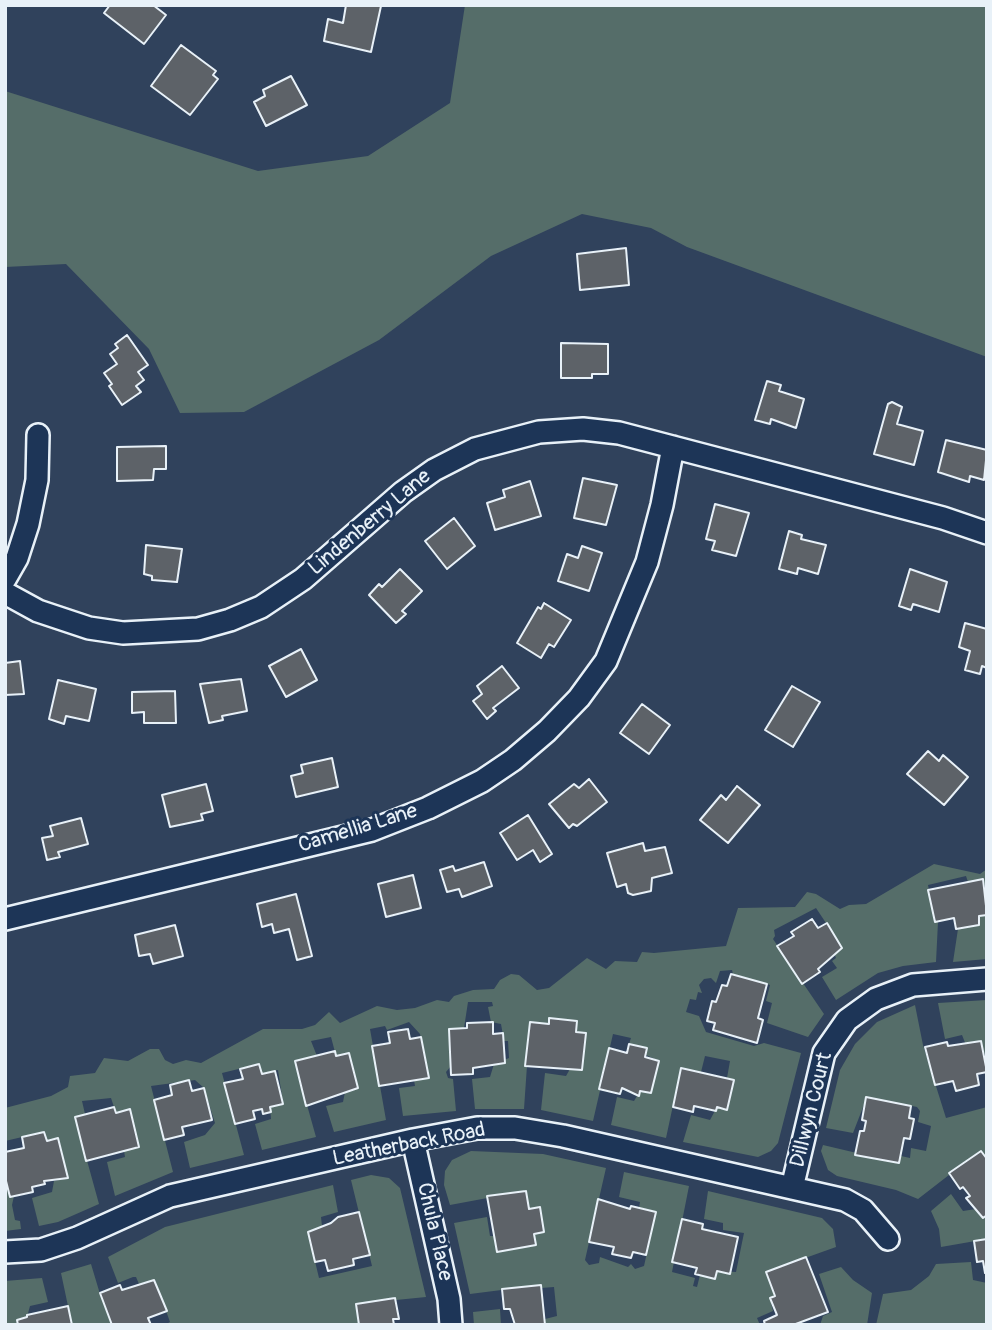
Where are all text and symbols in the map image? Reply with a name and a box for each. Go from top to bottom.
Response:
street label: Lindenberry Lane [304,465,436,581]
street label: Camellia Lane [296,799,420,859]
street label: Dillwyn Court [786,1050,838,1170]
street label: Leatherback Road [330,1118,488,1172]
street label: Chula Place [410,1180,458,1284]

